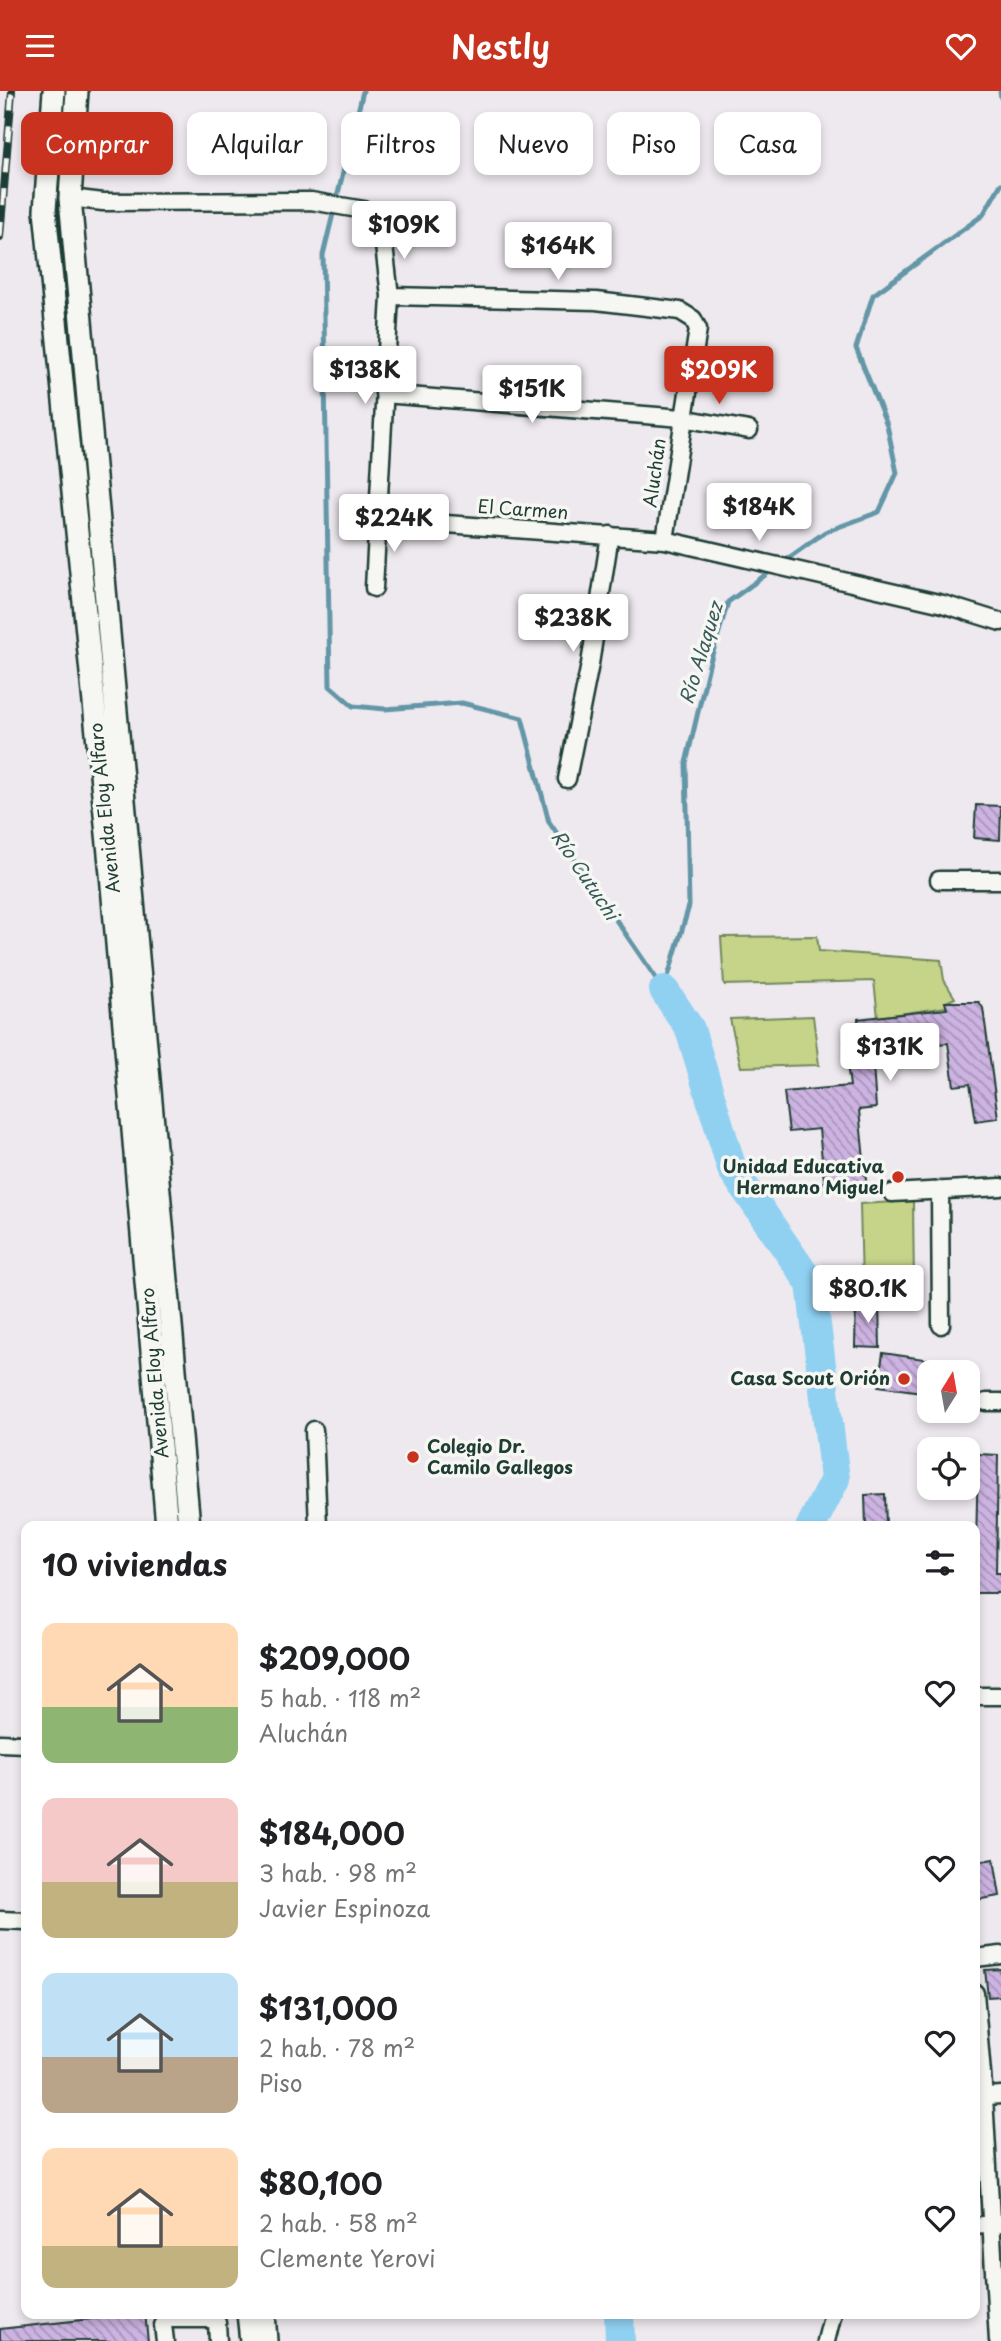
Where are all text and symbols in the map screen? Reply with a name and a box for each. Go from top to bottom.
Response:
text: Nestly [451,22,550,70]
icon: menu [21,27,59,65]
icon: heart [942,27,980,65]
chip: Comprar [21,112,173,175]
chip: Alquilar [187,112,327,175]
chip: Filtros [341,112,460,175]
chip: Nuevo [474,112,593,175]
chip: Piso [607,112,700,175]
chip: Casa [714,112,821,175]
pin: $109K [355,201,453,261]
text: $109K [368,206,440,241]
pin: $164K [509,223,607,282]
text: $164K [521,227,595,262]
pin: $138K [316,347,414,406]
pin: $209K [670,347,768,406]
text: $138K [329,351,401,386]
text: $209K [680,351,758,386]
pin: $151K [483,365,581,425]
text: $151K [498,370,566,405]
street label: Aluchán [635,436,672,509]
pin: $184K [710,483,808,543]
text: $184K [723,488,795,523]
street label: El Carmen [477,492,569,525]
pin: $224K [345,495,443,554]
text: $224K [355,499,433,534]
pin: $238K [524,595,622,654]
water label: Río Alaquez [671,596,729,707]
text: $238K [534,599,612,634]
street label: Avenida Eloy Alfaro [81,722,126,895]
water label: Río Cutuchi [545,824,628,927]
pin: $131K [841,1023,939,1083]
text: $131K [856,1028,924,1063]
place label: Unidad Educativa Hermano Miguel [722,1152,884,1200]
marker: Unidad Educativa Hermano Miguel [890,1169,906,1185]
pin: $80.1K [811,1265,925,1325]
text: $80.1K [829,1270,907,1305]
street label: Avenida Eloy Alfaro [133,1287,174,1460]
north arrow [917,1360,980,1423]
map controls [917,1360,980,1500]
place label: Casa Scout Orión [730,1364,890,1391]
marker: Casa Scout Orión [896,1371,912,1387]
place label: Colegio Dr. Camilo Gallegos [427,1432,573,1480]
button: locate [917,1437,980,1500]
marker: Colegio Dr. Camilo Gallegos [405,1449,421,1465]
text: 10 viviendas [42,1541,227,1586]
icon: filters [921,1544,959,1582]
text: $209,000 [259,1635,410,1680]
icon: home [98,1651,182,1735]
icon: heart [921,1674,959,1712]
text: 5 hab. · 118 m² [259,1680,421,1715]
text: Aluchán [259,1715,348,1750]
text: $184,000 [259,1810,405,1855]
icon: home [98,1826,182,1910]
icon: heart [921,1849,959,1887]
text: 3 hab. · 98 m² [259,1855,417,1890]
text: Javier Espinoza [259,1890,430,1925]
text: $131,000 [259,1985,398,2030]
icon: home [98,2001,182,2085]
icon: heart [921,2024,959,2062]
text: 2 hab. · 78 m² [259,2030,415,2065]
text: Piso [259,2065,303,2100]
text: $80,100 [259,2160,383,2205]
icon: home [98,2176,182,2260]
icon: heart [921,2199,959,2237]
text: 2 hab. · 58 m² [259,2205,418,2240]
text: Clemente Yerovi [259,2240,435,2275]

